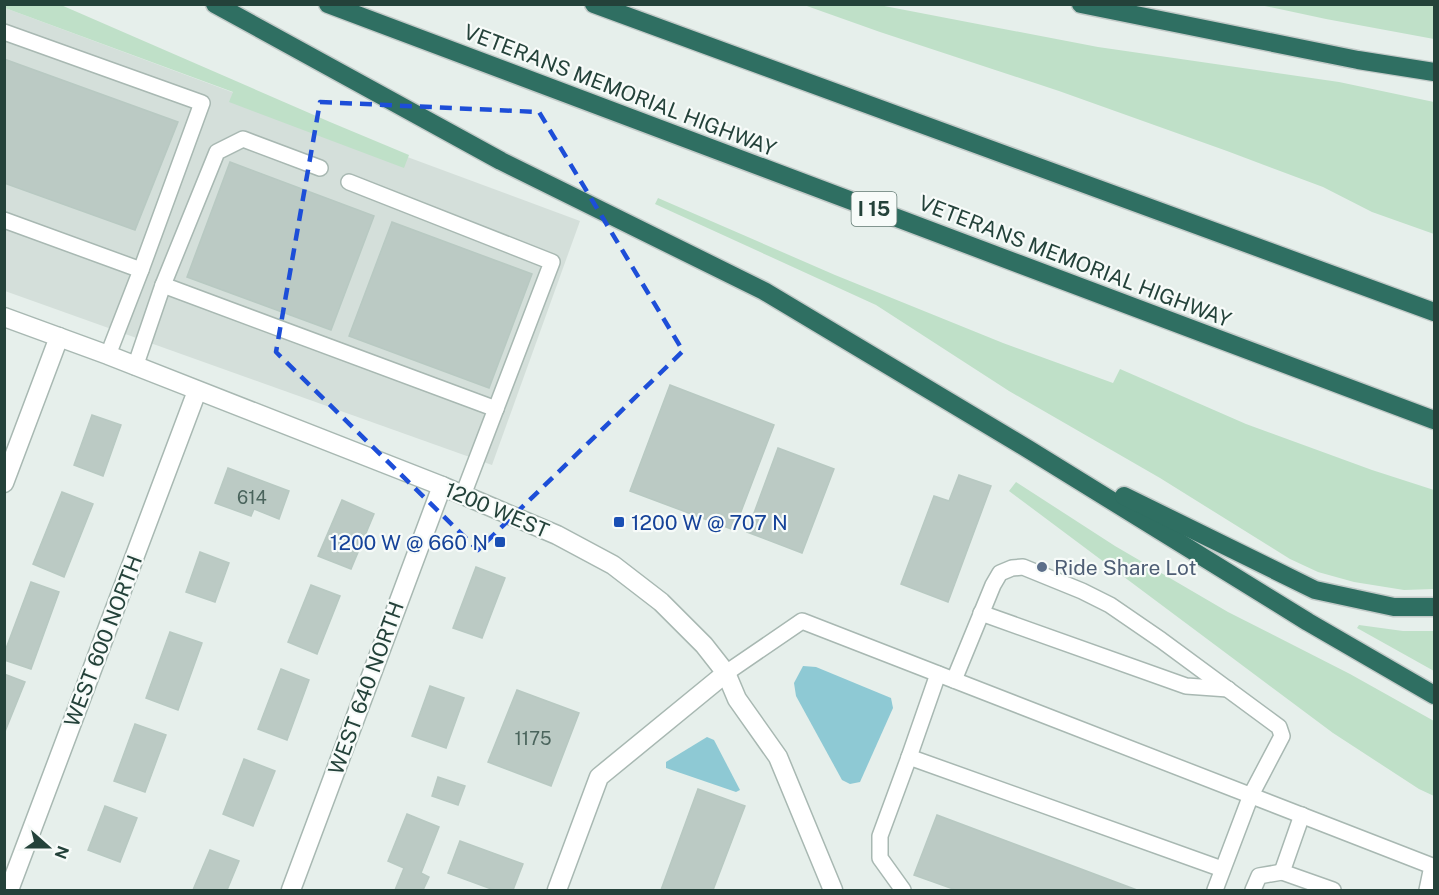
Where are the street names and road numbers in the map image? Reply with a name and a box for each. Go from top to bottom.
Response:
street label: VETERANS MEMORIAL HIGHWAY [460,19,780,161]
street label: VETERANS MEMORIAL HIGHWAY [915,190,1235,332]
road number: I 15 [852,192,896,226]
street label: 1200 WEST [441,477,553,543]
street label: WEST 600 NORTH [59,552,147,730]
street label: WEST 640 NORTH [323,598,409,778]

